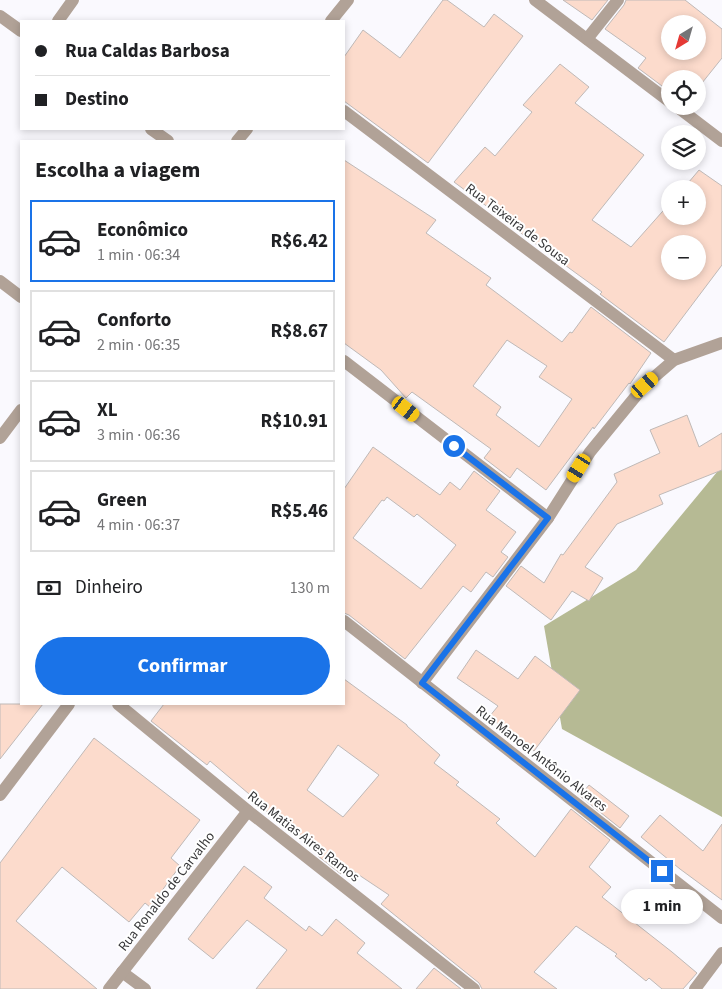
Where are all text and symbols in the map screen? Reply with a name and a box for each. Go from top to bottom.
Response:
north arrow [661,15,706,60]
map controls [661,15,706,280]
text: Rua Caldas Barbosa [65,38,230,65]
button: locate [661,70,706,115]
text: Destino [65,86,129,113]
button: layers [661,125,706,170]
text: Escolha a viagem [35,154,200,186]
street label: Rua Teixeira de Sousa [461,179,574,271]
button: + [661,180,706,225]
text: Econômico [97,217,188,244]
icon: car [37,219,82,264]
text: R$6.42 [271,228,328,255]
button: − [661,235,706,280]
text: 1 min · 06:34 [97,244,180,266]
text: Conforto [97,307,171,334]
icon: car [37,309,82,354]
text: R$8.67 [271,318,328,345]
text: 2 min · 06:35 [97,334,180,356]
car [628,369,661,401]
car [389,394,422,424]
text: XL [97,397,118,424]
icon: car [37,399,82,444]
text: R$10.91 [260,408,328,435]
text: 3 min · 06:36 [97,424,180,446]
route start [443,435,465,457]
car [564,451,593,485]
text: Green [97,487,147,514]
icon: car [37,489,82,534]
text: R$5.46 [271,498,328,525]
text: 4 min · 06:37 [97,514,180,536]
icon: cash [35,574,63,602]
text: Dinheiro [75,574,143,601]
text: 130 m [290,577,330,599]
button: Confirmar [35,637,330,695]
street label: Rua Manoel Antônio Alvares [471,701,612,817]
street label: Rua Matias Aires Ramos [243,786,364,887]
street label: Rua Ronaldo de Carvalho [114,827,220,956]
route end [651,860,673,882]
callout: 1 min [621,888,703,924]
text: 1 min [643,895,681,917]

